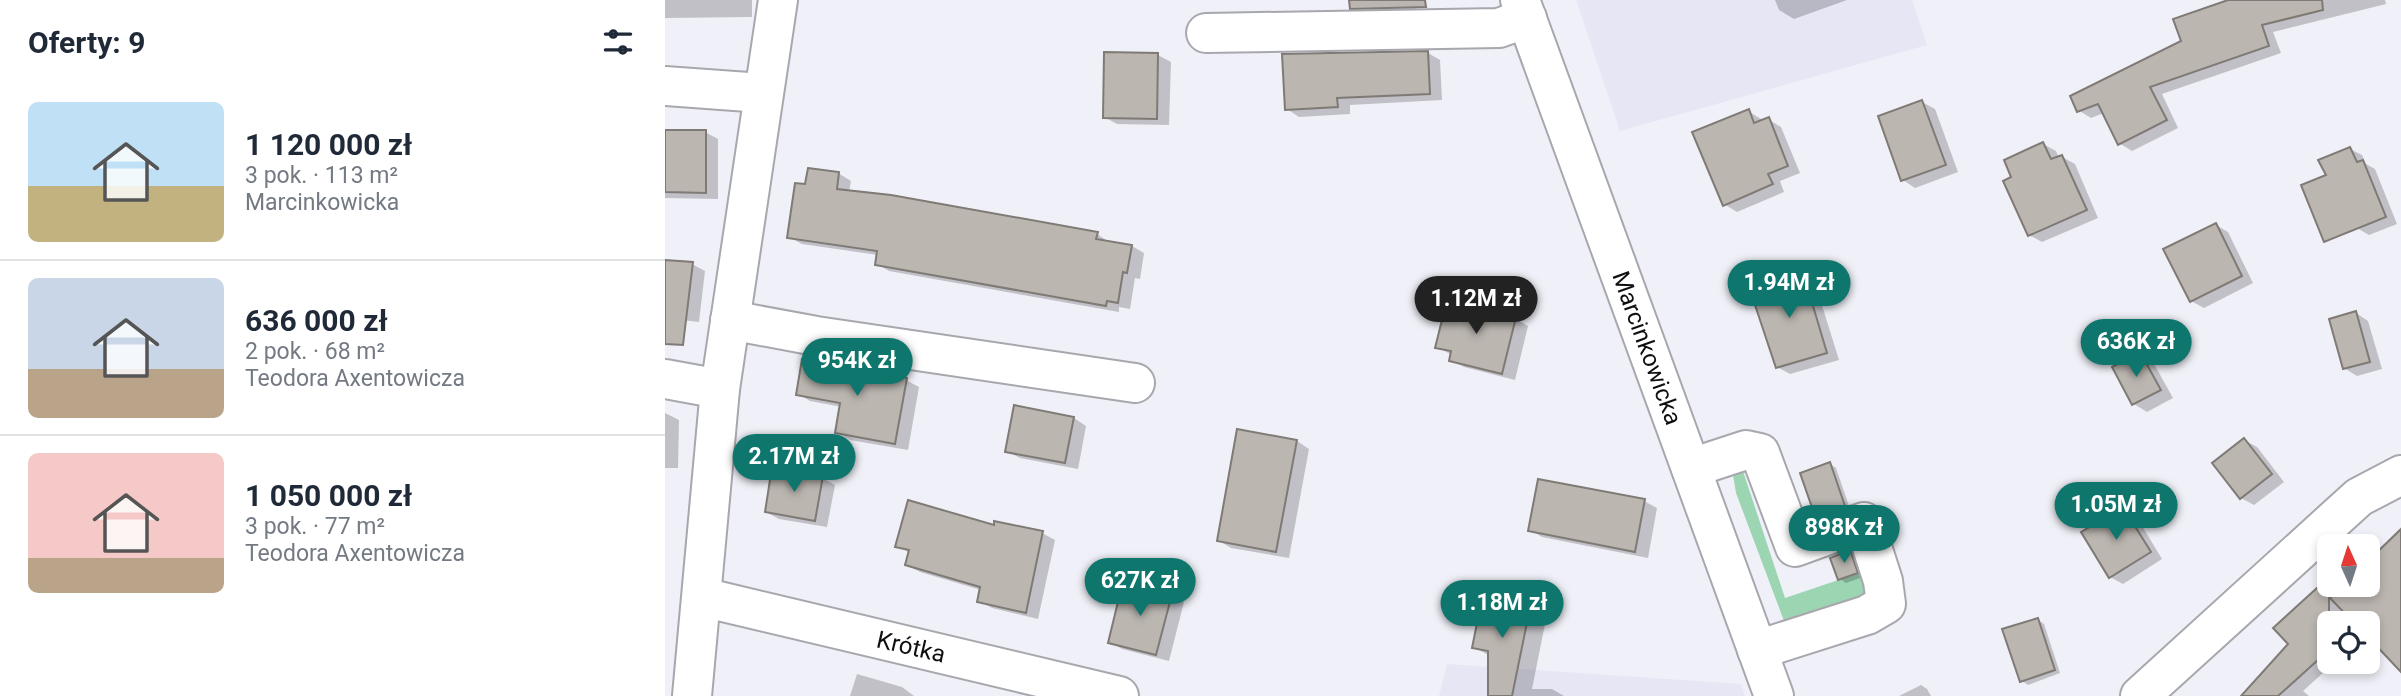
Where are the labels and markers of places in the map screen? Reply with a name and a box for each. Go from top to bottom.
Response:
pin: 1.94M zł [1717,260,1861,320]
pin: 1.12M zł [1404,276,1548,336]
pin: 636K zł [2071,320,2201,379]
pin: 954K zł [792,338,922,398]
pin: 2.17M zł [722,434,866,494]
pin: 1.05M zł [2044,482,2188,542]
pin: 898K zł [1779,505,1909,565]
pin: 627K zł [1075,558,1205,618]
pin: 1.18M zł [1430,580,1574,640]

